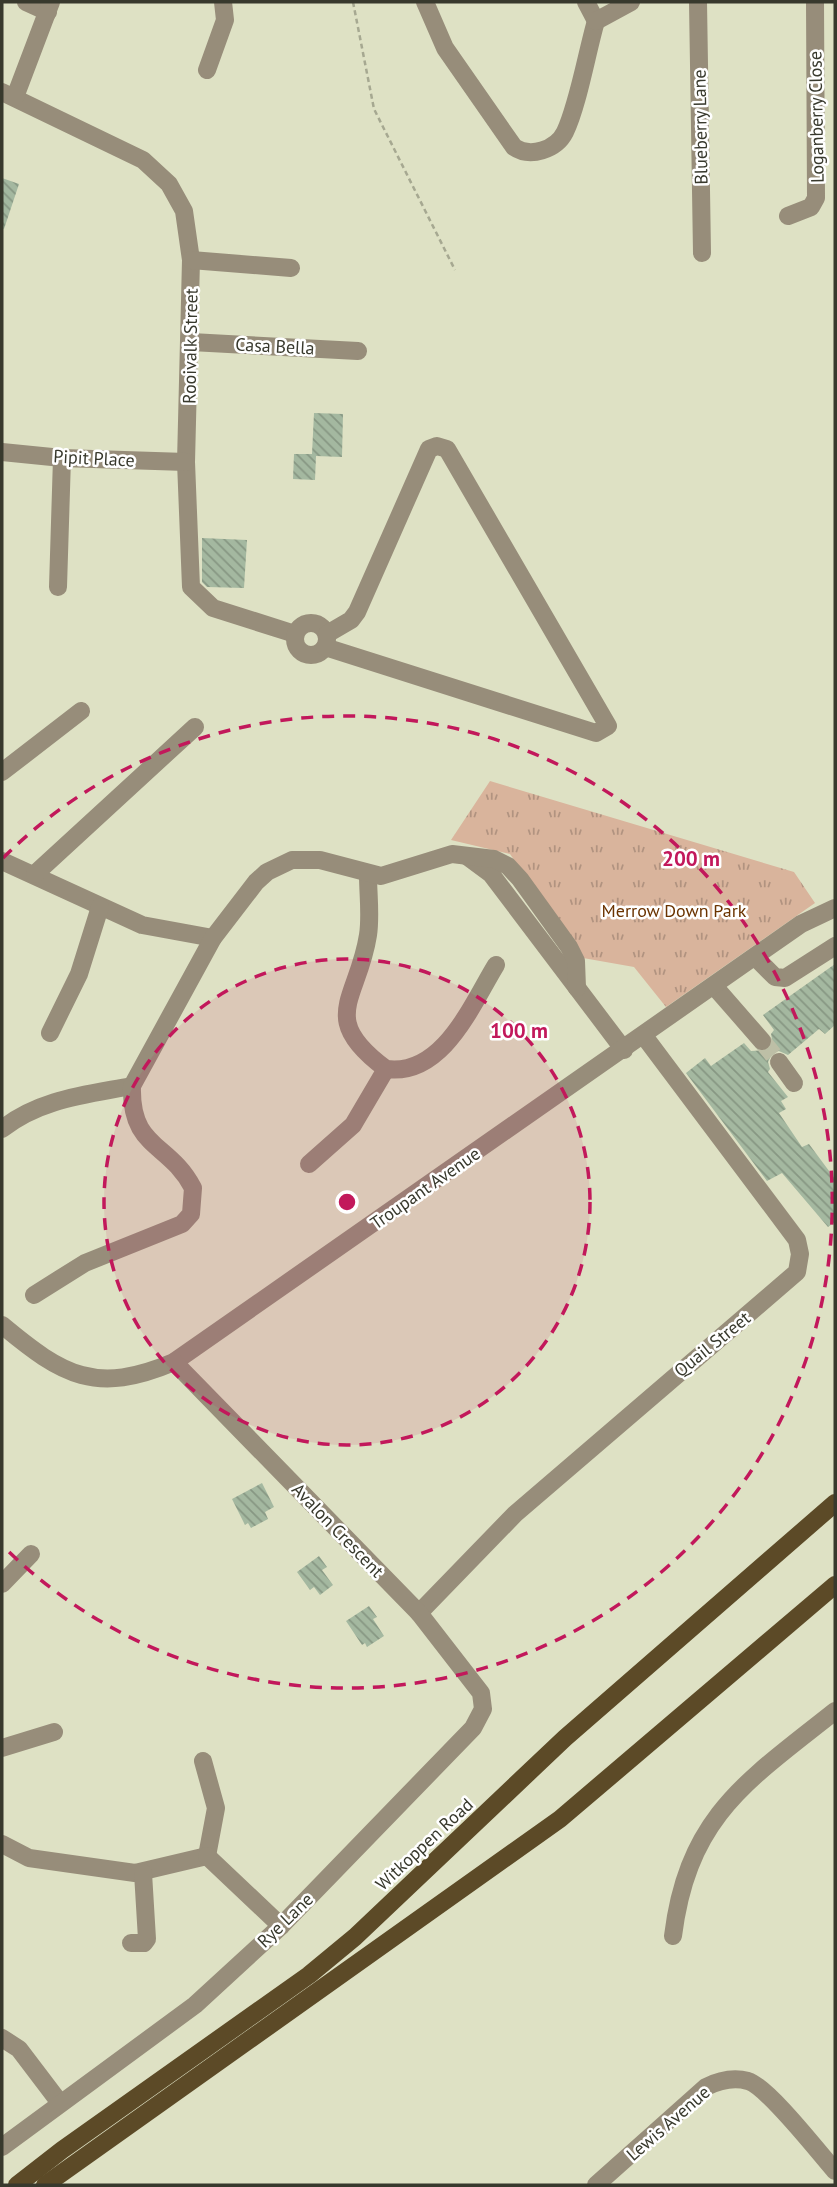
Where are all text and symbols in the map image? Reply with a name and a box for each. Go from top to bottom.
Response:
street label: Loganberry Close [803,51,829,183]
street label: Blueberry Lane [687,69,713,185]
street label: Rooivalk Street [177,288,203,404]
street label: Casa Bella [235,332,315,360]
street label: Pipit Place [53,444,135,472]
text: 200 m [662,845,720,872]
park label: Merrow Down Park [602,899,747,922]
text: 100 m [490,1017,548,1044]
street label: Troupant Avenue [366,1142,484,1234]
centre of rings [335,1190,359,1214]
street label: Quail Street [669,1306,755,1382]
street label: Avalon Crescent [287,1478,389,1582]
street label: Witkoppen Road [370,1793,478,1895]
street label: Rye Lane [252,1888,318,1952]
street label: Lewis Avenue [621,2080,715,2166]

